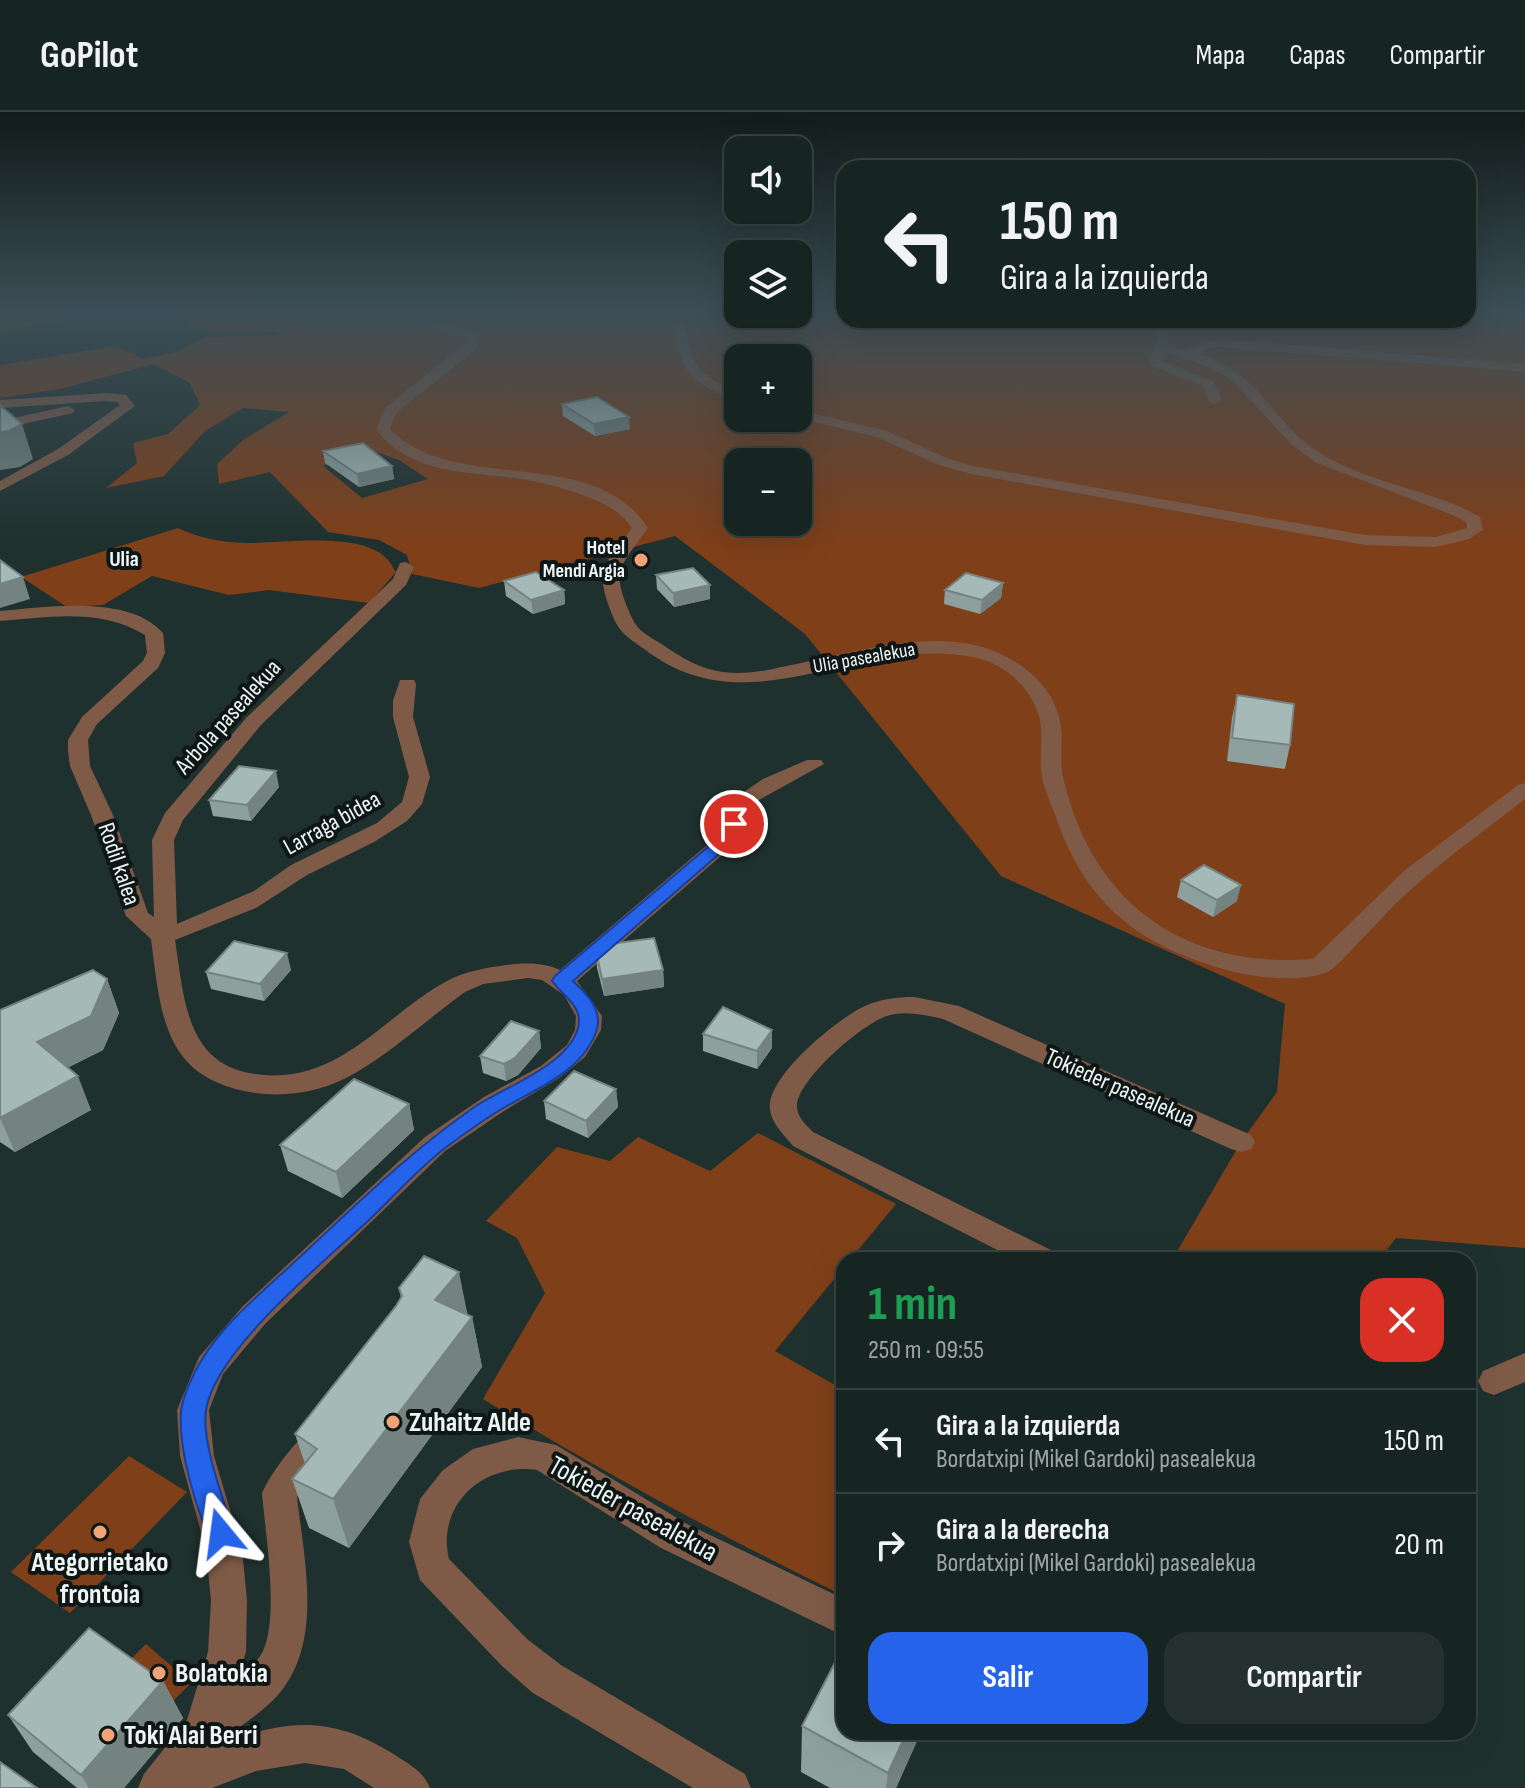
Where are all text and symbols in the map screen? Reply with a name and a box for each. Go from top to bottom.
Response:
text: GoPilot [40,33,138,78]
text: Mapa [1196,39,1245,72]
text: Capas [1289,39,1346,72]
text: Compartir [1390,39,1485,72]
map controls [724,136,812,536]
button: sound [724,136,812,224]
text: 150 m [1000,189,1119,256]
icon: left [868,192,972,296]
button: layers [724,240,812,328]
text: Gira a la izquierda [1000,257,1209,300]
button: + [724,344,812,432]
button: − [724,448,812,536]
place label: Hotel Mendi Argia [543,536,625,583]
district label: Ulia [109,546,139,573]
marker: Hotel Mendi Argia [632,551,650,569]
street label: Ulia pasealekua [811,637,917,679]
street label: Arbola pasealekua [168,654,287,781]
street label: Larraga bidea [278,785,386,861]
pin [700,790,768,858]
icon: arrive [712,802,756,846]
street label: Rodil kalea [91,819,147,909]
street label: Tokieder pasealekua [1041,1042,1199,1134]
text: 1 min [868,1276,957,1333]
button: close [1360,1278,1444,1362]
text: 250 m · 09:55 [868,1335,984,1366]
place label: Zuhaitz Alde [409,1406,531,1439]
text: Gira a la izquierda [936,1408,1120,1444]
marker: Zuhaitz Alde [384,1413,402,1431]
icon: left [868,1419,912,1463]
text: 150 m [1384,1423,1444,1459]
text: Bordatxipi (Mikel Gardoki) pasealekua [936,1444,1256,1475]
street label: Tokieder pasealekua [543,1449,723,1569]
position arrow [179,1491,263,1575]
text: Gira a la derecha [936,1512,1110,1548]
marker: Ategorrietako frontoia [91,1523,109,1541]
icon: right [868,1523,912,1567]
text: 20 m [1394,1527,1444,1563]
place label: Ategorrietako frontoia [30,1546,169,1611]
text: Bordatxipi (Mikel Gardoki) pasealekua [936,1548,1256,1579]
button: Salir [868,1632,1148,1724]
button: Compartir [1164,1632,1444,1724]
place label: Bolatokia [175,1657,268,1690]
marker: Bolatokia [150,1664,168,1682]
place label: Toki Alai Berri [124,1719,258,1752]
marker: Toki Alai Berri [99,1726,117,1744]

